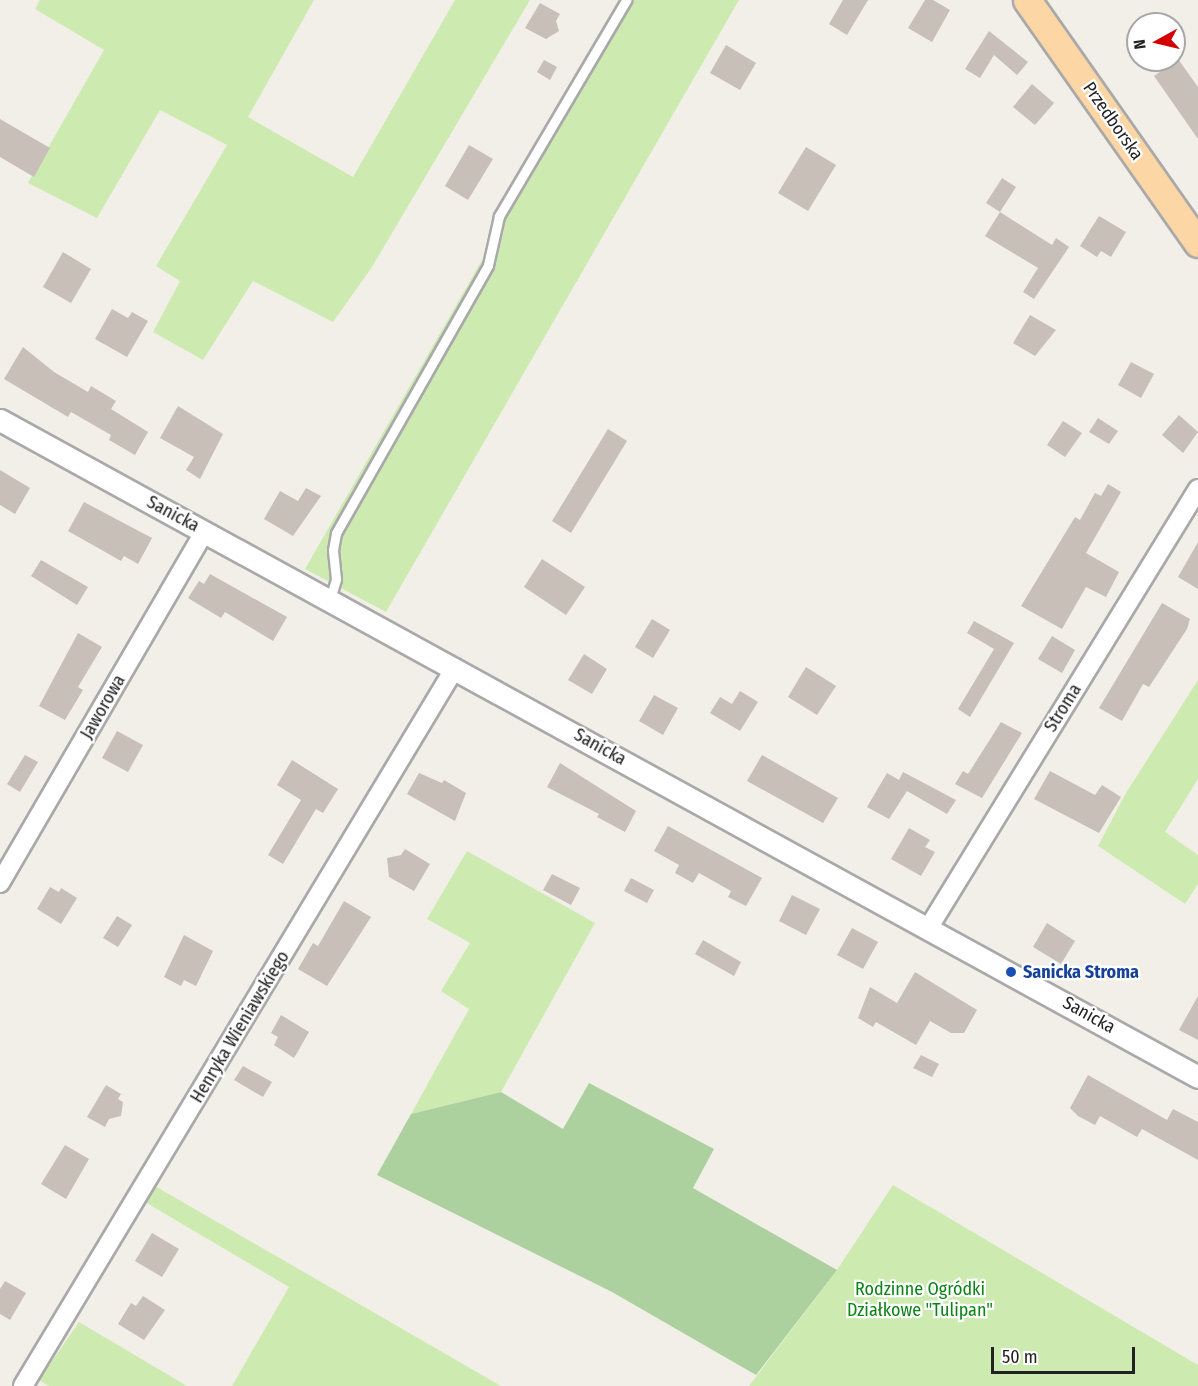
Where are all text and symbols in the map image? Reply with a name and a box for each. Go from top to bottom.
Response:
north arrow [1126,12,1186,72]
text: N [1130,38,1150,50]
street label: Przedborska [1078,78,1148,164]
street label: Sanicka [143,491,203,537]
street label: Jaworowa [76,671,130,743]
street label: Stroma [1040,680,1086,736]
street label: Sanicka [570,724,630,770]
street label: Henryka Wieniawskiego [186,947,294,1107]
place label: Sanicka Stroma [1023,961,1139,983]
marker: Sanicka Stroma [1004,965,1018,979]
street label: Sanicka [1059,992,1119,1038]
park label: Rodzinne Ogródki Działkowe "Tulipan" [847,1279,993,1322]
scale bar [994,1335,1138,1373]
text: 50 m [1002,1346,1038,1368]

